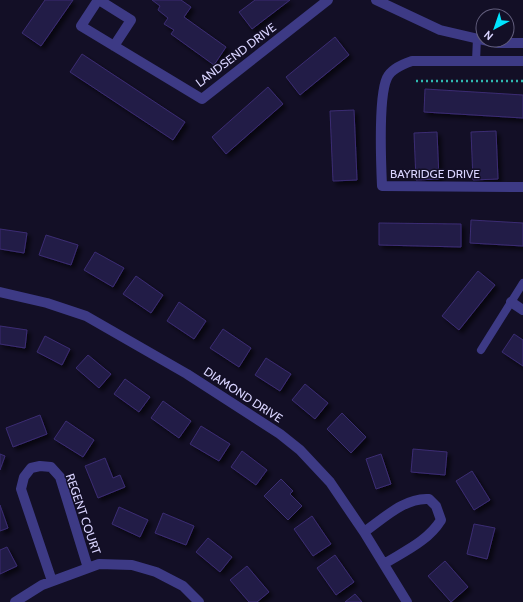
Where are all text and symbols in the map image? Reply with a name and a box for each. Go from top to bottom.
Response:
north arrow [475,8,515,48]
street label: LANDSEND DRIVE [192,19,279,90]
text: N [481,28,496,44]
street label: BAYRIDGE DRIVE [390,166,480,181]
street label: DIAMOND DRIVE [201,364,286,426]
street label: REGENT COURT [63,471,105,557]

